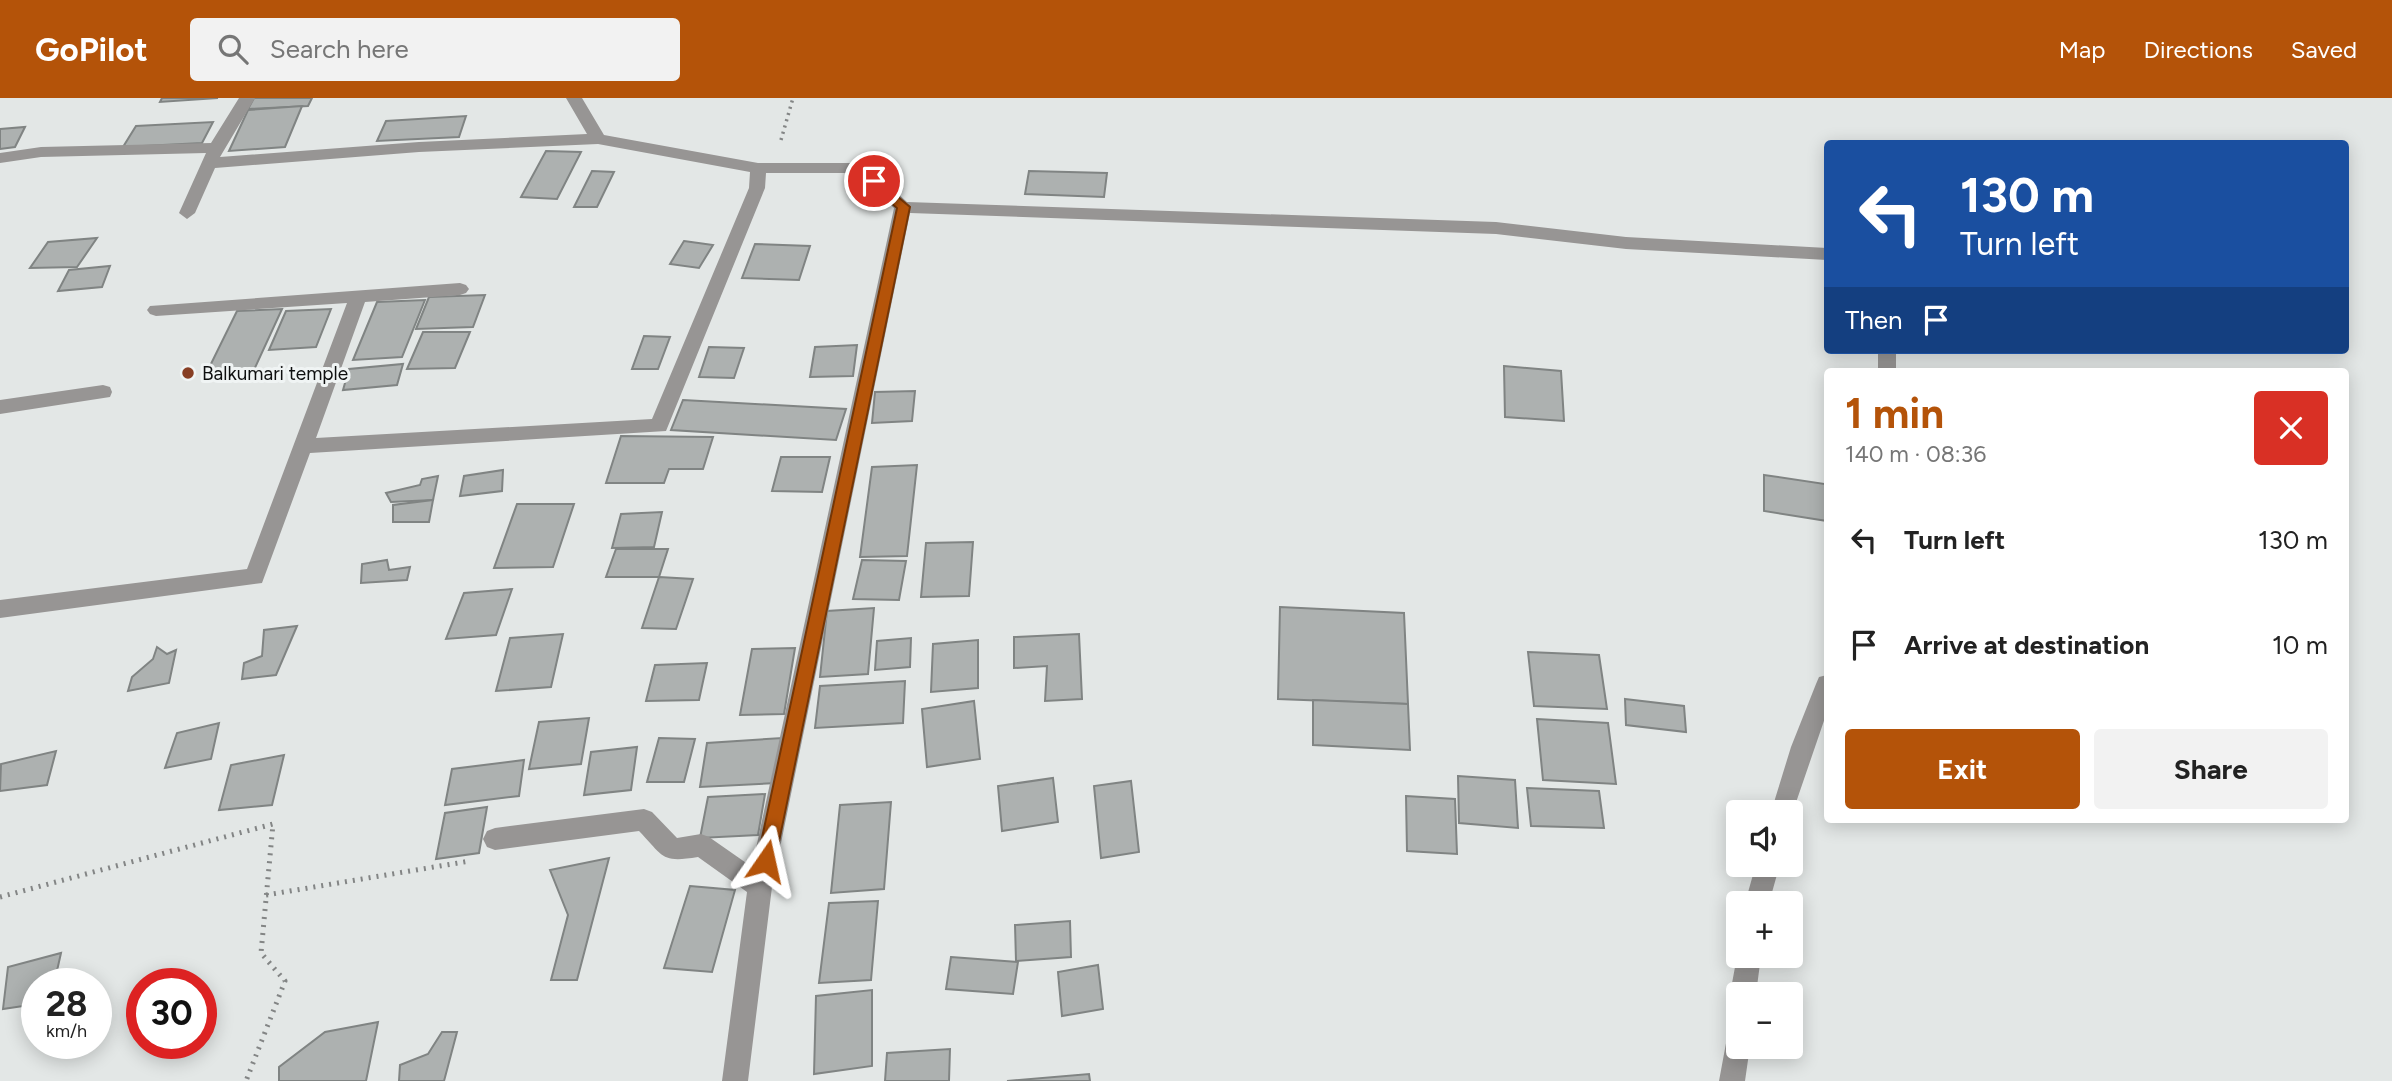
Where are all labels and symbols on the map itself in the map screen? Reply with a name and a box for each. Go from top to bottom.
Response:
pin [844,151,904,211]
place label: Balkumari temple [202,362,348,385]
marker: Balkumari temple [180,365,196,381]
position arrow [729,824,803,898]
speed limit sign: 30 [126,968,217,1059]

